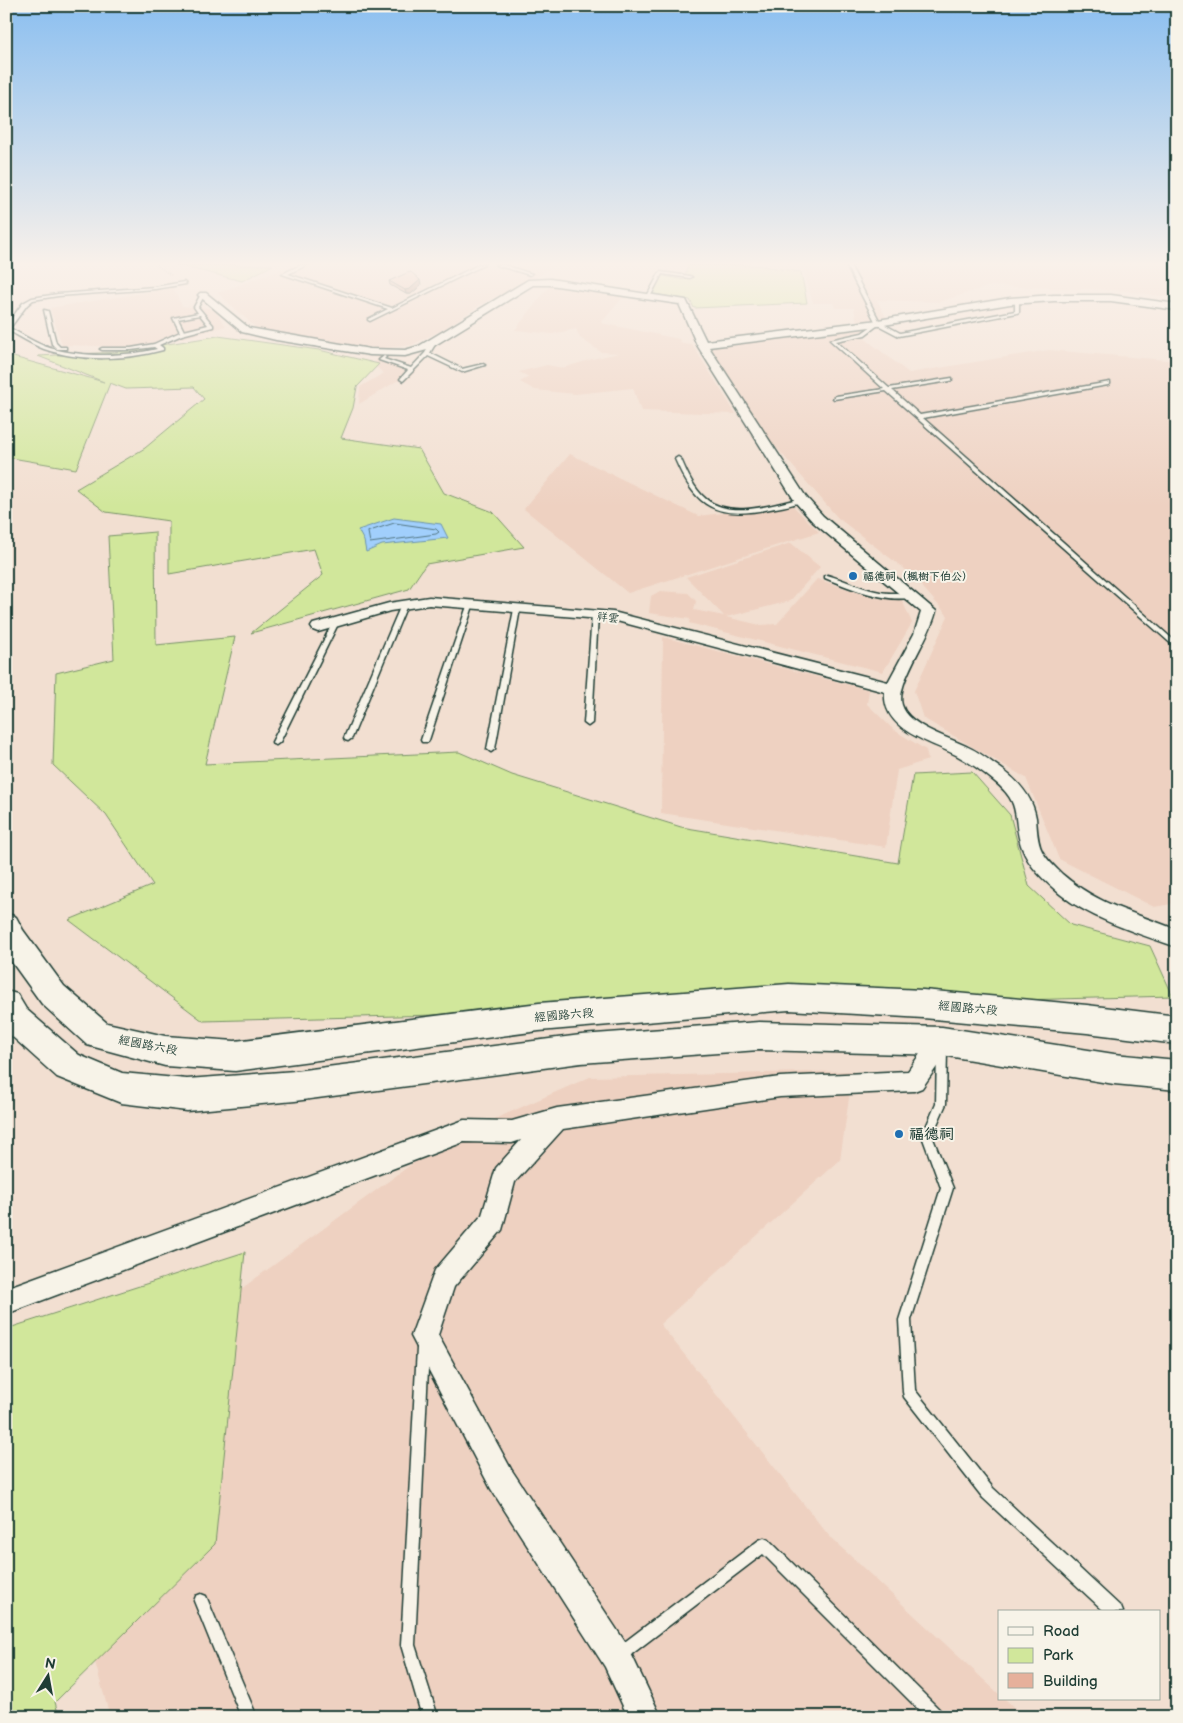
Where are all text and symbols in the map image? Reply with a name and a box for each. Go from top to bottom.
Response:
marker: 福德祠（楓樹下伯公） [847,570,859,582]
place label: 福德祠（楓樹下伯公） [863,570,973,583]
street label: 祥雲 [596,610,620,625]
street label: 經國路六段 [937,998,999,1019]
street label: 經國路六段 [533,1005,595,1026]
street label: 經國路六段 [117,1032,179,1059]
place label: 福德祠 [909,1125,954,1144]
marker: 福德祠 [893,1128,905,1140]
legend [998,1610,1160,1700]
text: Road [1043,1622,1079,1641]
text: Park [1043,1646,1074,1665]
north arrow [22,1650,72,1700]
text: N [44,1654,57,1673]
text: Building [1043,1672,1098,1691]

